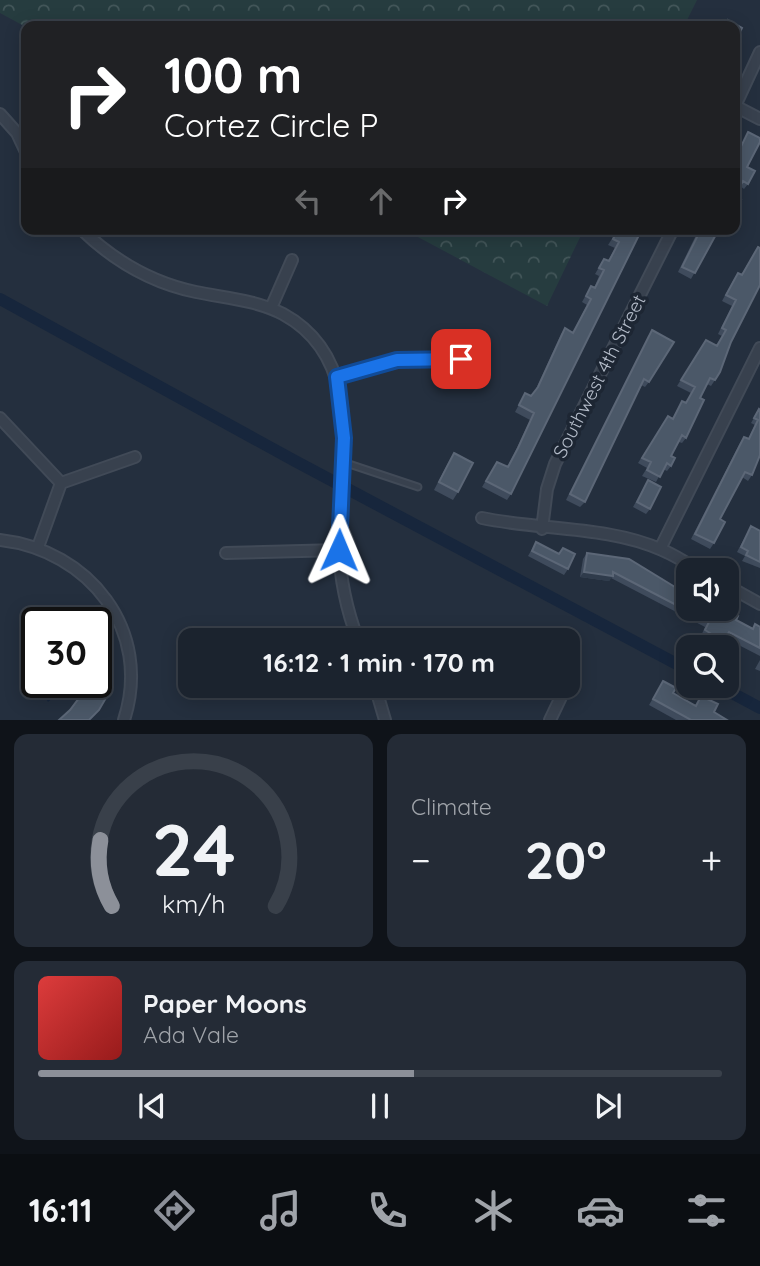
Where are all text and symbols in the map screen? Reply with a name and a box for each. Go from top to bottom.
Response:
text: 100 m [164,44,302,105]
icon: right [49,49,140,140]
text: Cortez Circle P [164,105,378,145]
icon: left [289,182,327,220]
icon: ahead [362,182,400,220]
icon: right [435,182,473,220]
street label: Southwest 4th Street [547,290,651,462]
pin [431,329,491,389]
icon: arrive [442,340,480,378]
position arrow [302,513,376,587]
map controls [676,558,739,698]
button: sound [676,558,739,621]
speed limit sign: 30 [21,607,112,698]
button: search [676,635,739,698]
text: 16:12 · 1 min · 170 m [263,646,495,679]
text: Climate [411,792,492,821]
text: 24 [151,804,236,895]
text: 20° [525,827,607,892]
text: − [411,836,431,884]
text: + [701,836,722,884]
text: km/h [162,888,225,919]
text: Paper Moons [143,987,307,1020]
text: Ada Vale [143,1020,239,1049]
icon: previous [133,1087,171,1125]
icon: pause [361,1087,399,1125]
icon: next [589,1087,627,1125]
icon: directions [150,1186,199,1235]
icon: music [256,1186,305,1235]
icon: phone [363,1186,412,1235]
icon: climate [469,1186,518,1235]
icon: car [576,1186,625,1235]
icon: filters [682,1186,731,1235]
text: 16:11 [29,1190,93,1230]

